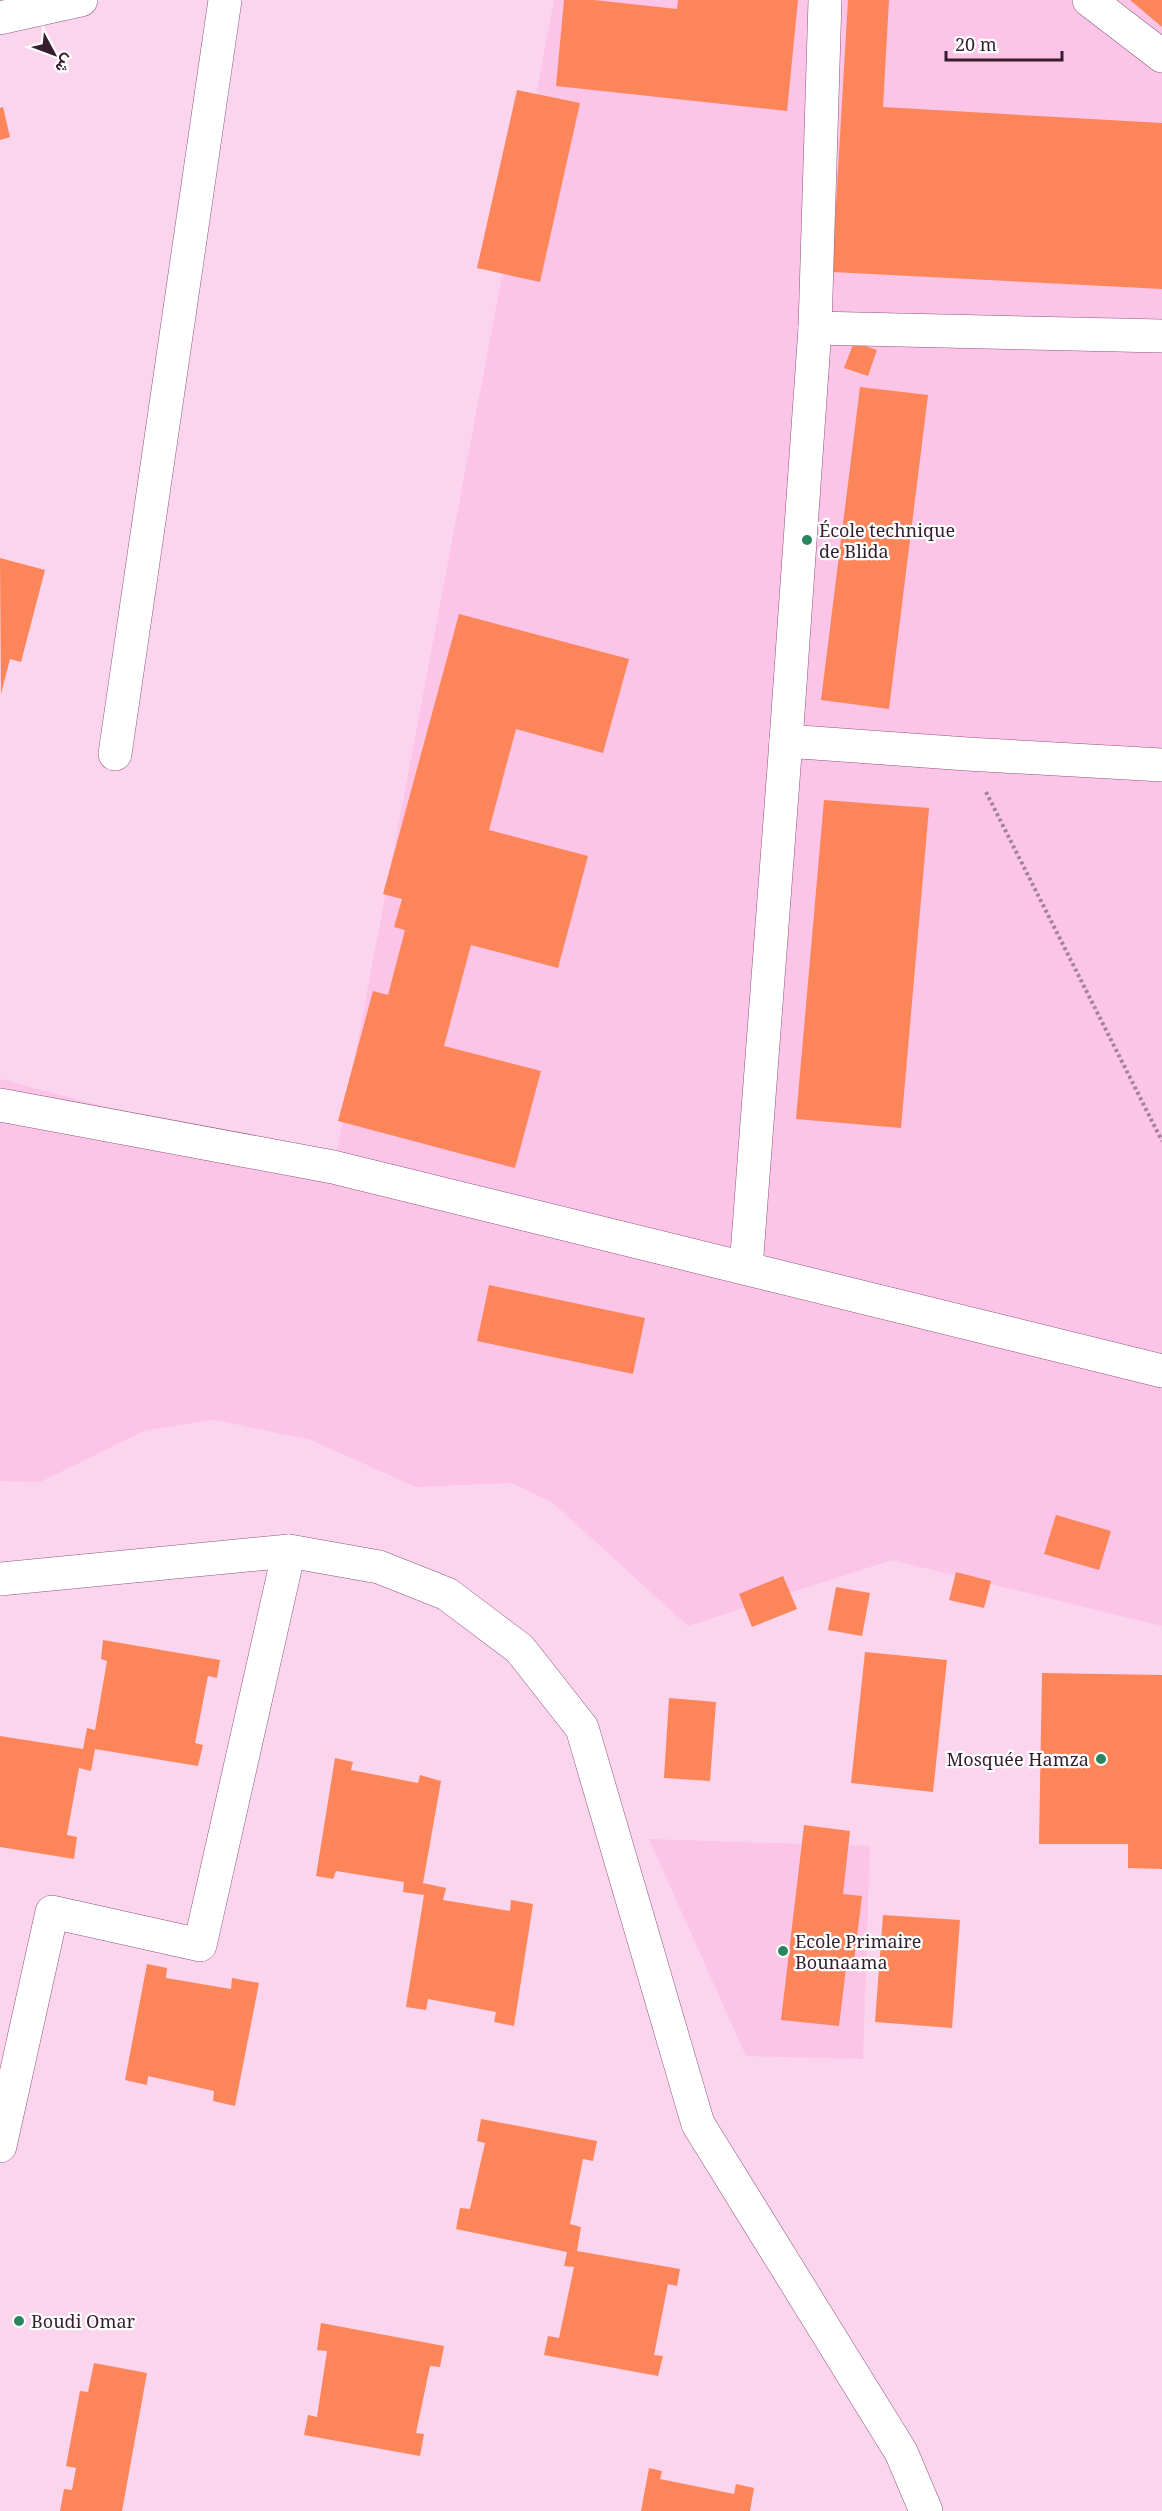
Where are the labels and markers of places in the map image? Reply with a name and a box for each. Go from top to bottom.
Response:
place label: École technique de Blida [819,518,955,563]
marker: École technique de Blida [800,533,814,547]
place label: Mosquée Hamza [946,1747,1089,1771]
marker: Mosquée Hamza [1094,1752,1108,1766]
place label: Ecole Primaire Bounaama [795,1929,921,1974]
marker: Ecole Primaire Bounaama [776,1944,790,1958]
place label: Boudi Omar [31,2309,136,2333]
marker: Boudi Omar [12,2314,26,2328]

